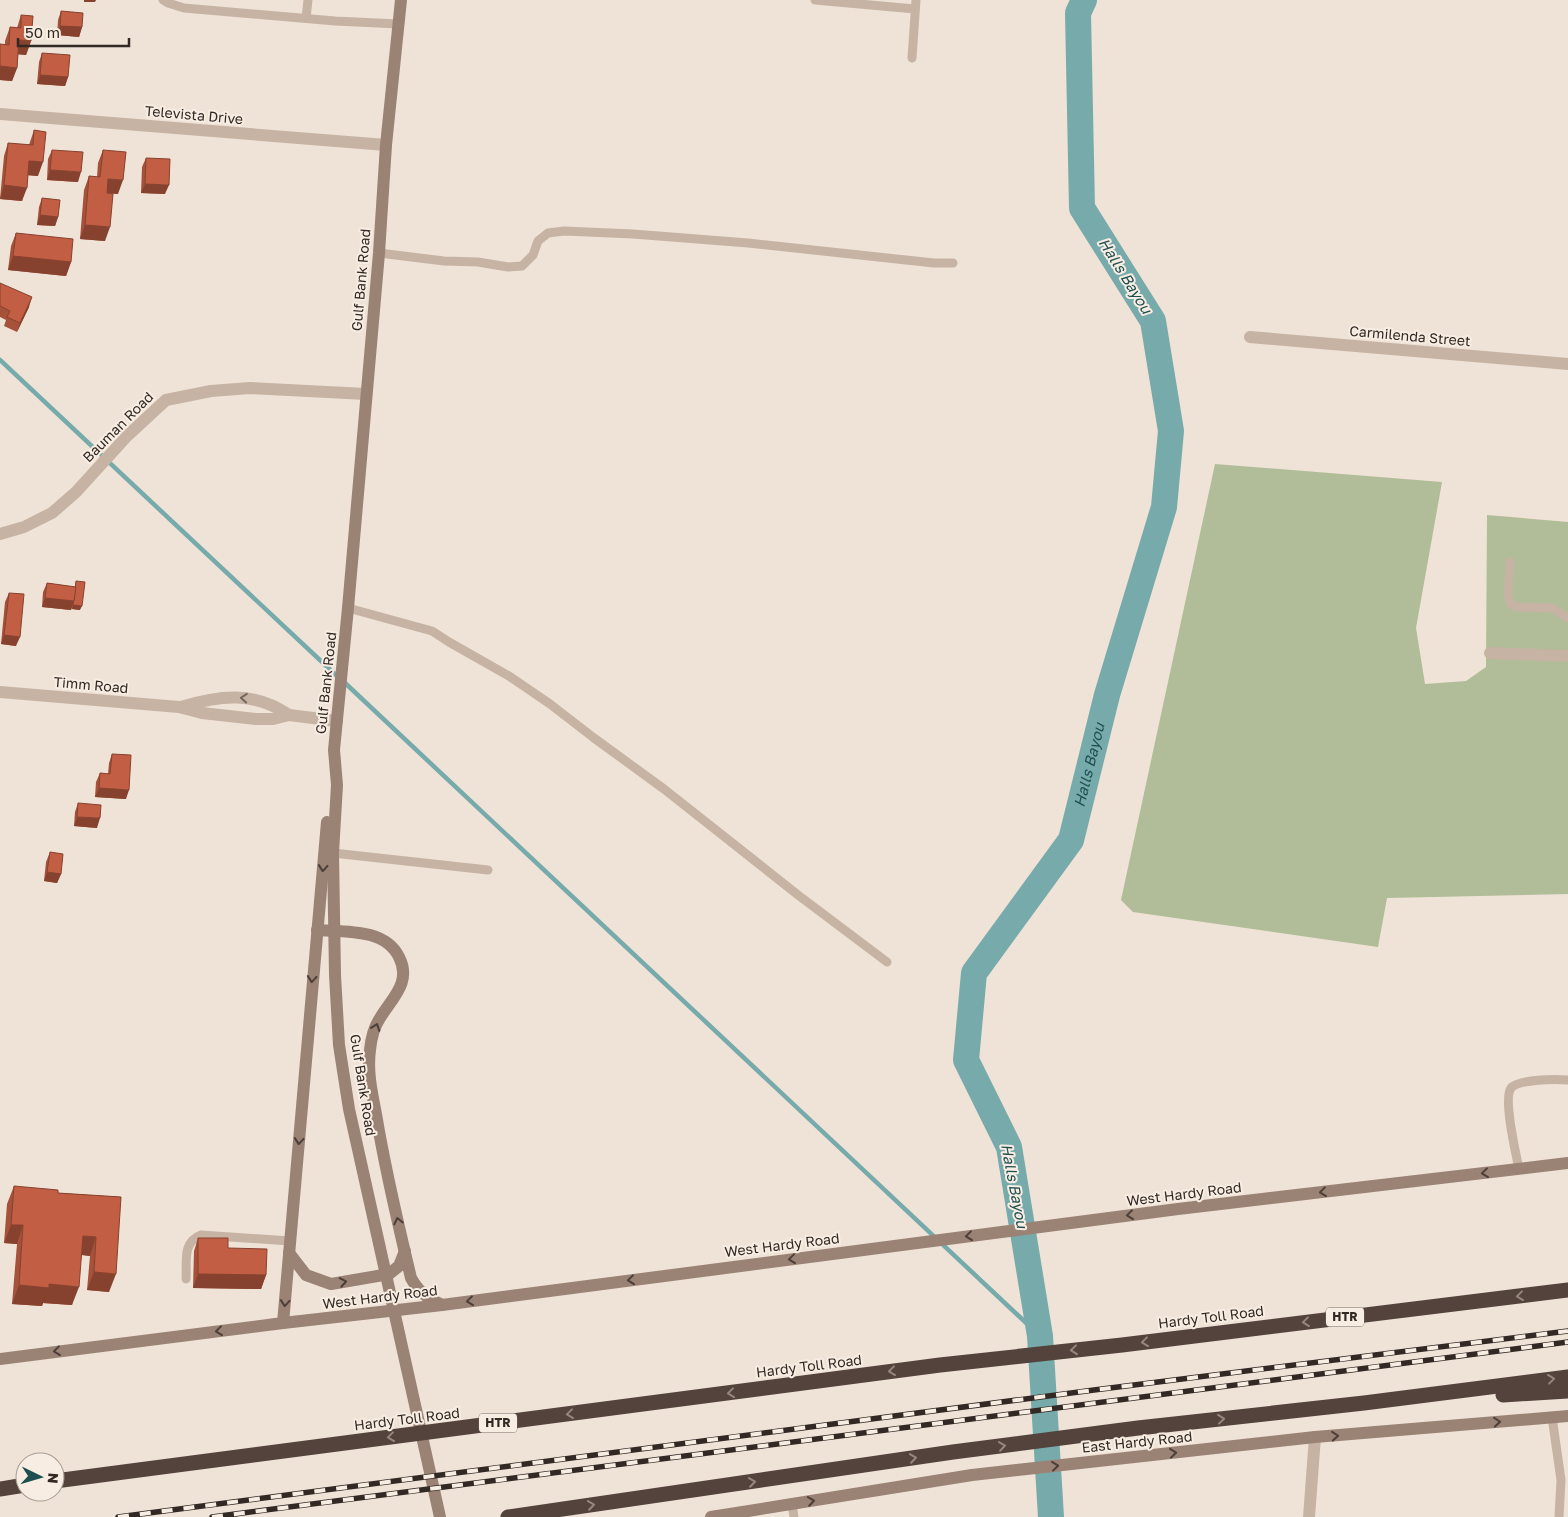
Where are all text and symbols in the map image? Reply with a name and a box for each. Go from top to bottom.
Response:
scale bar [18,15,129,47]
text: 50 m [25,23,60,41]
street label: Televista Drive [144,102,244,127]
street label: Gulf Bank Road [348,228,373,332]
water label: Halls Bayou [1095,234,1157,318]
street label: Carmilenda Street [1349,322,1471,349]
street label: Bauman Road [79,388,156,465]
street label: Gulf Bank Road [312,631,339,735]
street label: Timm Road [53,673,129,696]
one-way arrow [240,693,248,704]
water label: Halls Bayou [1070,720,1108,809]
one-way arrow [317,865,328,873]
one-way arrow [307,975,318,983]
one-way arrow [370,1024,380,1032]
street label: Gulf Bank Road [347,1033,380,1137]
one-way arrow [293,1137,304,1145]
water label: Halls Bayou [997,1142,1032,1231]
one-way arrow [1481,1167,1489,1178]
street label: West Hardy Road [1126,1178,1242,1209]
one-way arrow [1319,1186,1327,1197]
one-way arrow [1125,1209,1133,1220]
one-way arrow [393,1217,404,1225]
street label: West Hardy Road [724,1229,840,1260]
one-way arrow [964,1230,972,1241]
one-way arrow [788,1253,796,1264]
one-way arrow [627,1274,635,1285]
one-way arrow [339,1277,348,1287]
street label: West Hardy Road [322,1281,438,1312]
one-way arrow [1515,1290,1523,1301]
one-way arrow [466,1295,474,1306]
one-way arrow [280,1299,291,1307]
street label: Hardy Toll Road [1157,1302,1265,1331]
road number: HTR [1326,1308,1364,1326]
one-way arrow [1302,1316,1310,1327]
one-way arrow [214,1325,222,1336]
one-way arrow [1141,1336,1149,1347]
one-way arrow [1070,1344,1078,1355]
one-way arrow [53,1346,62,1356]
street label: Hardy Toll Road [755,1351,863,1380]
one-way arrow [888,1365,896,1376]
one-way arrow [1547,1374,1555,1385]
one-way arrow [727,1387,735,1397]
street label: Hardy Toll Road [353,1404,461,1433]
one-way arrow [565,1408,573,1419]
road number: HTR [479,1414,517,1432]
one-way arrow [1217,1414,1225,1425]
one-way arrow [1493,1417,1501,1428]
street label: East Hardy Road [1081,1427,1193,1456]
one-way arrow [387,1431,395,1442]
one-way arrow [1331,1431,1339,1442]
one-way arrow [998,1441,1006,1452]
one-way arrow [1170,1448,1178,1459]
north arrow [15,1452,65,1502]
one-way arrow [909,1453,917,1464]
one-way arrow [1051,1461,1059,1472]
text: N [45,1472,62,1484]
one-way arrow [748,1477,756,1487]
one-way arrow [808,1496,816,1507]
one-way arrow [587,1500,595,1511]

